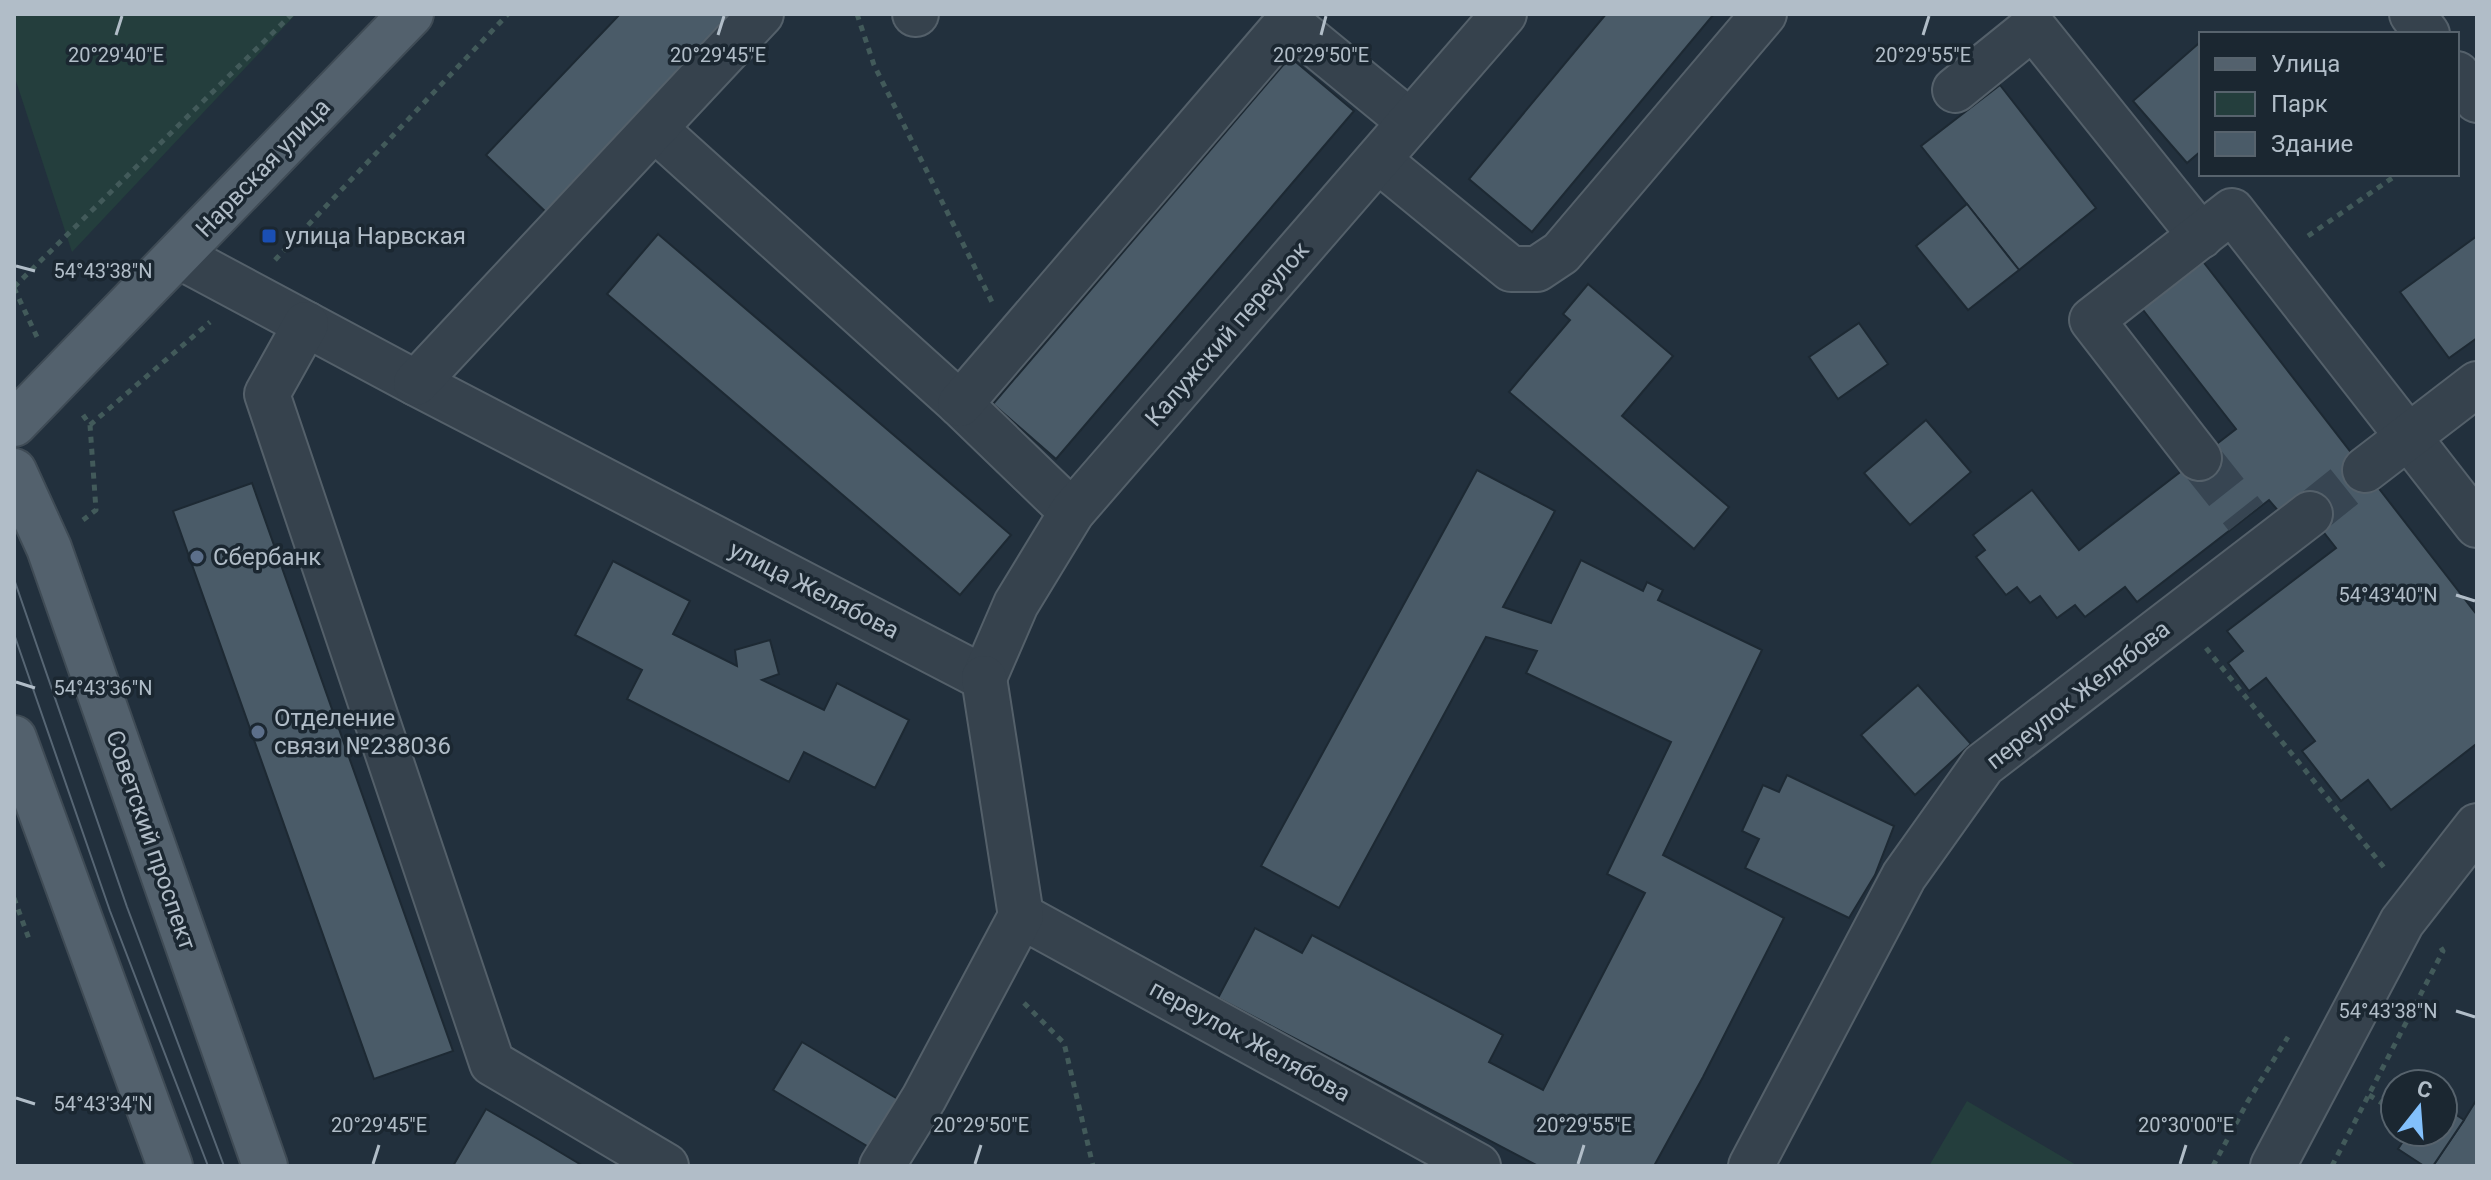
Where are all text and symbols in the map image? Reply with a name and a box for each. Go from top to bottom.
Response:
legend [2199,32,2459,176]
text: 20°29'40"E [68,43,164,67]
text: 20°29'45"E [670,43,766,67]
text: 20°29'50"E [1273,43,1369,67]
text: 20°29'55"E [1875,43,1971,67]
text: Улица [2271,50,2340,78]
text: Парк [2271,90,2328,118]
street label: Нарвская улица [190,93,336,243]
text: Здание [2271,130,2353,158]
place label: улица Нарвская [285,222,466,250]
marker: улица Нарвская [260,227,278,245]
street label: Калужский переулок [1139,236,1315,432]
text: 54°43'38"N [53,259,153,283]
street label: улица Желябова [724,535,904,645]
place label: Сбербанк [213,543,321,571]
marker: Сбербанк [188,548,206,566]
text: 54°43'40"N [2338,583,2438,607]
street label: переулок Желябова [1981,615,2175,775]
text: 54°43'36"N [53,676,153,700]
place label: Отделение связи №238036 [274,704,451,760]
marker: Отделение связи №238036 [249,723,267,741]
street label: Советский проспект [100,727,202,954]
street label: переулок Желябова [1145,974,1355,1108]
text: 54°43'38"N [2338,999,2438,1023]
north arrow [2379,1068,2459,1148]
text: С [2414,1075,2435,1103]
text: 54°43'34"N [53,1092,153,1116]
text: 20°29'45"E [331,1113,427,1137]
text: 20°29'50"E [933,1113,1029,1137]
text: 20°29'55"E [1536,1113,1632,1137]
text: 20°30'00"E [2138,1113,2234,1137]

